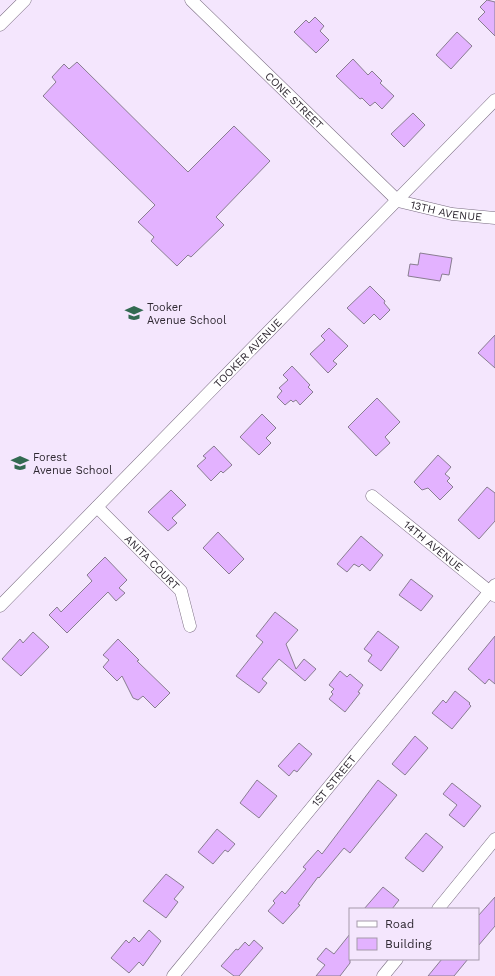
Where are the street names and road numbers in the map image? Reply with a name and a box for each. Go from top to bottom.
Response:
street label: CONE STREET [262,70,326,132]
street label: 13TH AVENUE [409,198,483,224]
street label: TOOKER AVENUE [211,316,285,391]
street label: 14TH AVENUE [401,518,465,574]
street label: ANITA COURT [122,532,182,593]
street label: 1ST STREET [309,752,359,809]

